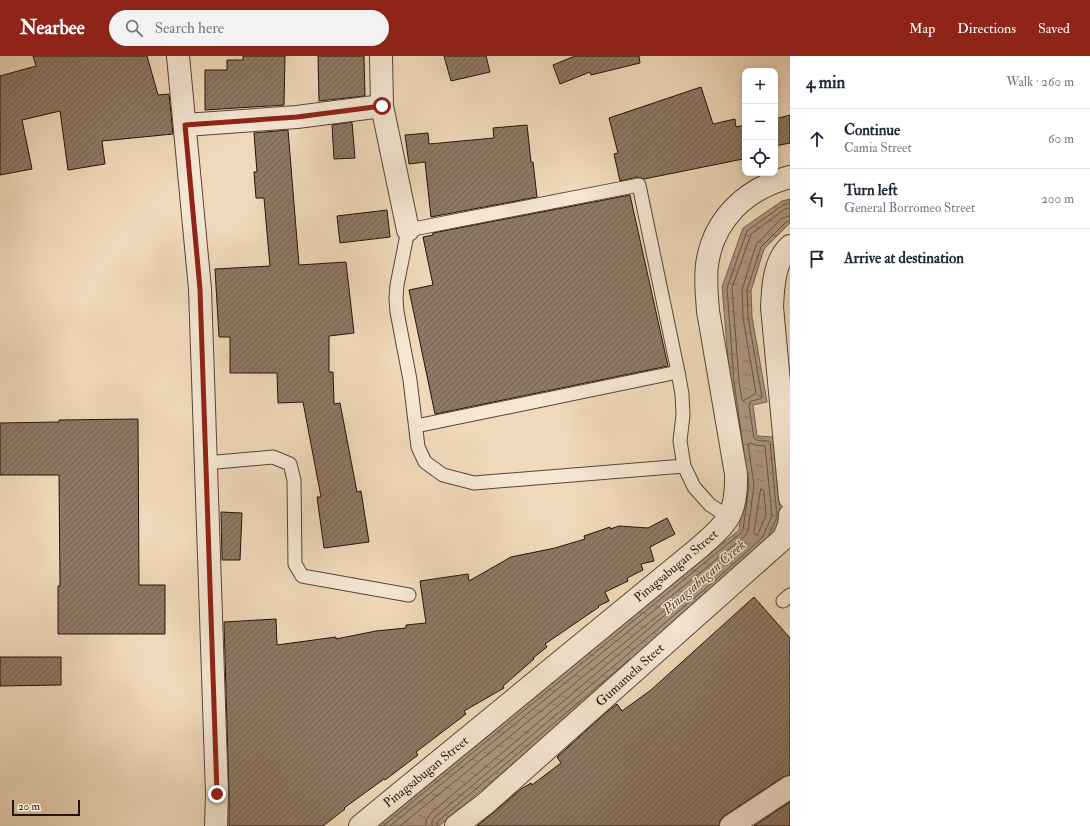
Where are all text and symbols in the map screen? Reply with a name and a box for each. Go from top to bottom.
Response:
search box [109,10,389,46]
text: Nearbee [20,16,85,40]
icon: search [123,17,145,39]
text: Search here [155,19,224,38]
text: Map [909,20,935,37]
text: Directions [957,20,1016,37]
text: Saved [1038,20,1070,37]
map controls [742,68,778,176]
button: + [742,68,778,104]
text: 4 min [806,72,845,93]
text: Walk · 260 m [1006,74,1074,90]
route start [373,97,391,115]
button: − [742,104,778,140]
text: Continue [844,121,900,140]
icon: ahead [806,128,828,150]
text: 60 m [1048,131,1074,147]
button: locate [742,140,778,176]
text: Camia Street [844,140,912,156]
text: Turn left [844,181,898,200]
icon: left [806,188,828,210]
text: 200 m [1041,191,1074,207]
text: General Borromeo Street [844,200,975,216]
icon: arrive [806,248,828,270]
text: Arrive at destination [844,249,964,268]
street label: Pinagsabugan Street [631,526,721,606]
water label: Pinagsabugan Creek [658,536,749,618]
street label: Gumamela Steet [593,640,667,710]
street label: Pinagsabugan Street [380,733,472,811]
route end [208,785,226,803]
scale bar [12,798,80,817]
text: 20 m [18,800,40,813]

